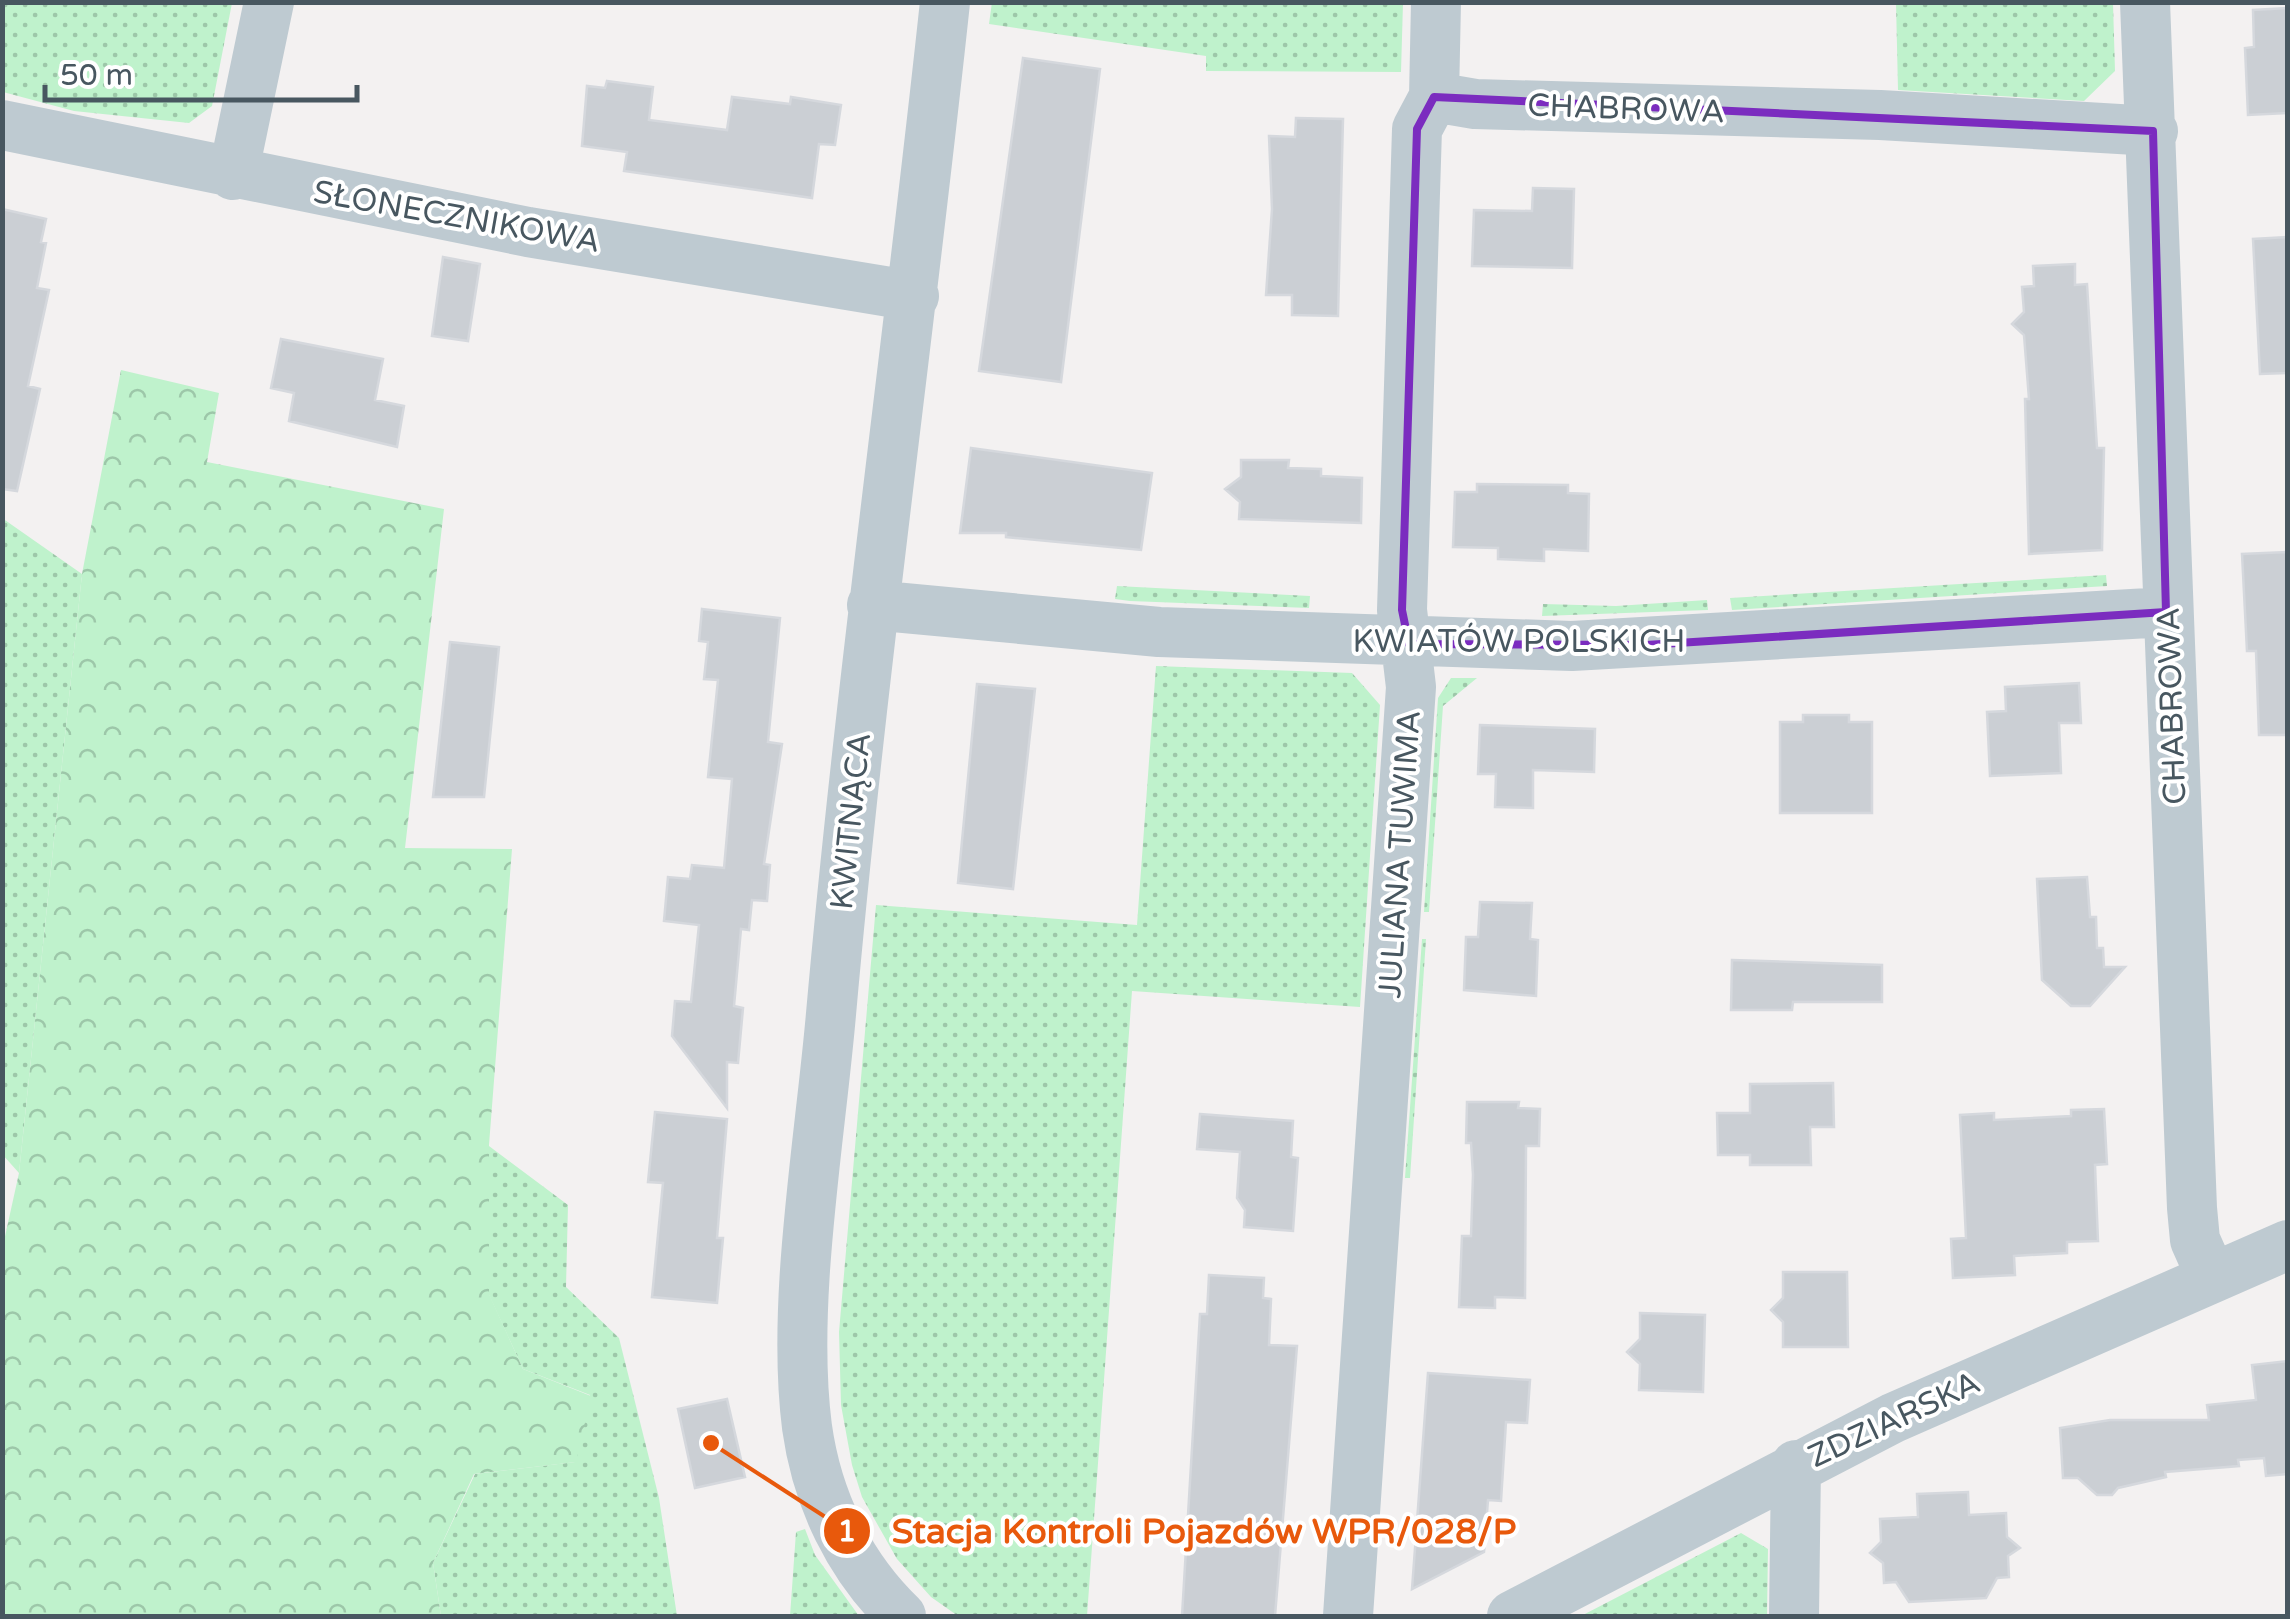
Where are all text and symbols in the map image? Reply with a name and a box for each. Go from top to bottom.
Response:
scale bar [45,40,358,102]
text: 50 m [60,57,133,94]
street label: CHABROWA [1527,87,1725,131]
street label: SŁONECZNIKOWA [311,173,603,261]
street label: CHABROWA [2150,607,2194,805]
street label: KWIATÓW POLSKICH [1353,622,1685,661]
street label: JULIANA TUWIMA [1371,709,1429,999]
street label: KWITNĄCA [823,731,879,911]
street label: ZDZIARSKA [1803,1364,1986,1476]
callout: Stacja Kontroli Pojazdów WPR/028/P [822,1498,1536,1563]
text: Stacja Kontroli Pojazdów WPR/028/P [892,1511,1516,1553]
text: 1 [838,1513,856,1550]

